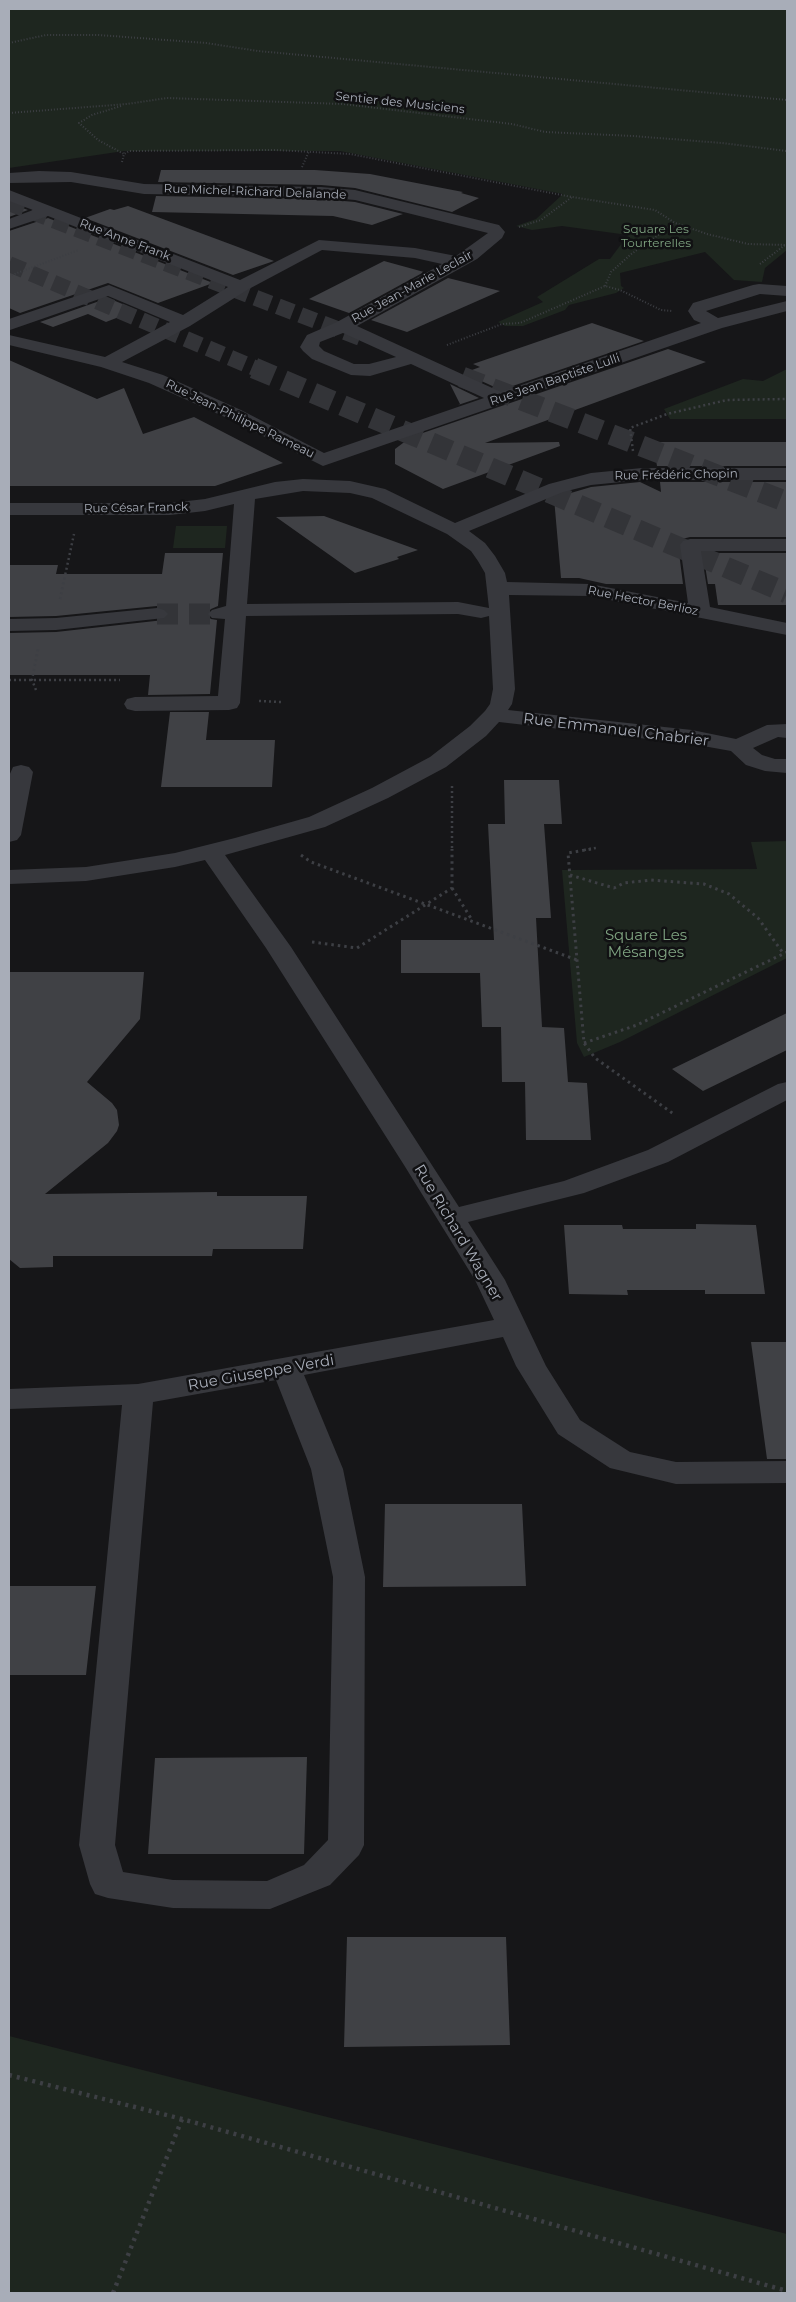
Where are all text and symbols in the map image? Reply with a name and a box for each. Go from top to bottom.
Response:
street label: Sentier des Musiciens [335,89,465,117]
street label: Rue Michel-Richard Delalande [163,182,347,202]
street label: Rue Anne Frank [77,216,173,264]
park label: Square Les Tourterelles [621,222,691,250]
street label: Rue Jean-Marie Leclair [349,248,475,326]
street label: Rue Jean Baptiste Lulli [488,351,622,409]
street label: Rue Jean-Philippe Rameau [163,377,317,461]
street label: Rue Frédéric Chopin [614,467,738,483]
street label: Rue César Franck [84,500,188,516]
street label: Rue Hector Berlioz [587,583,699,619]
street label: Rue Emmanuel Chabrier [522,710,710,750]
park label: Square Les Mésanges [605,927,687,962]
street label: Rue Richard Wagner [410,1161,506,1305]
street label: Rue Giuseppe Verdi [187,1351,335,1395]

